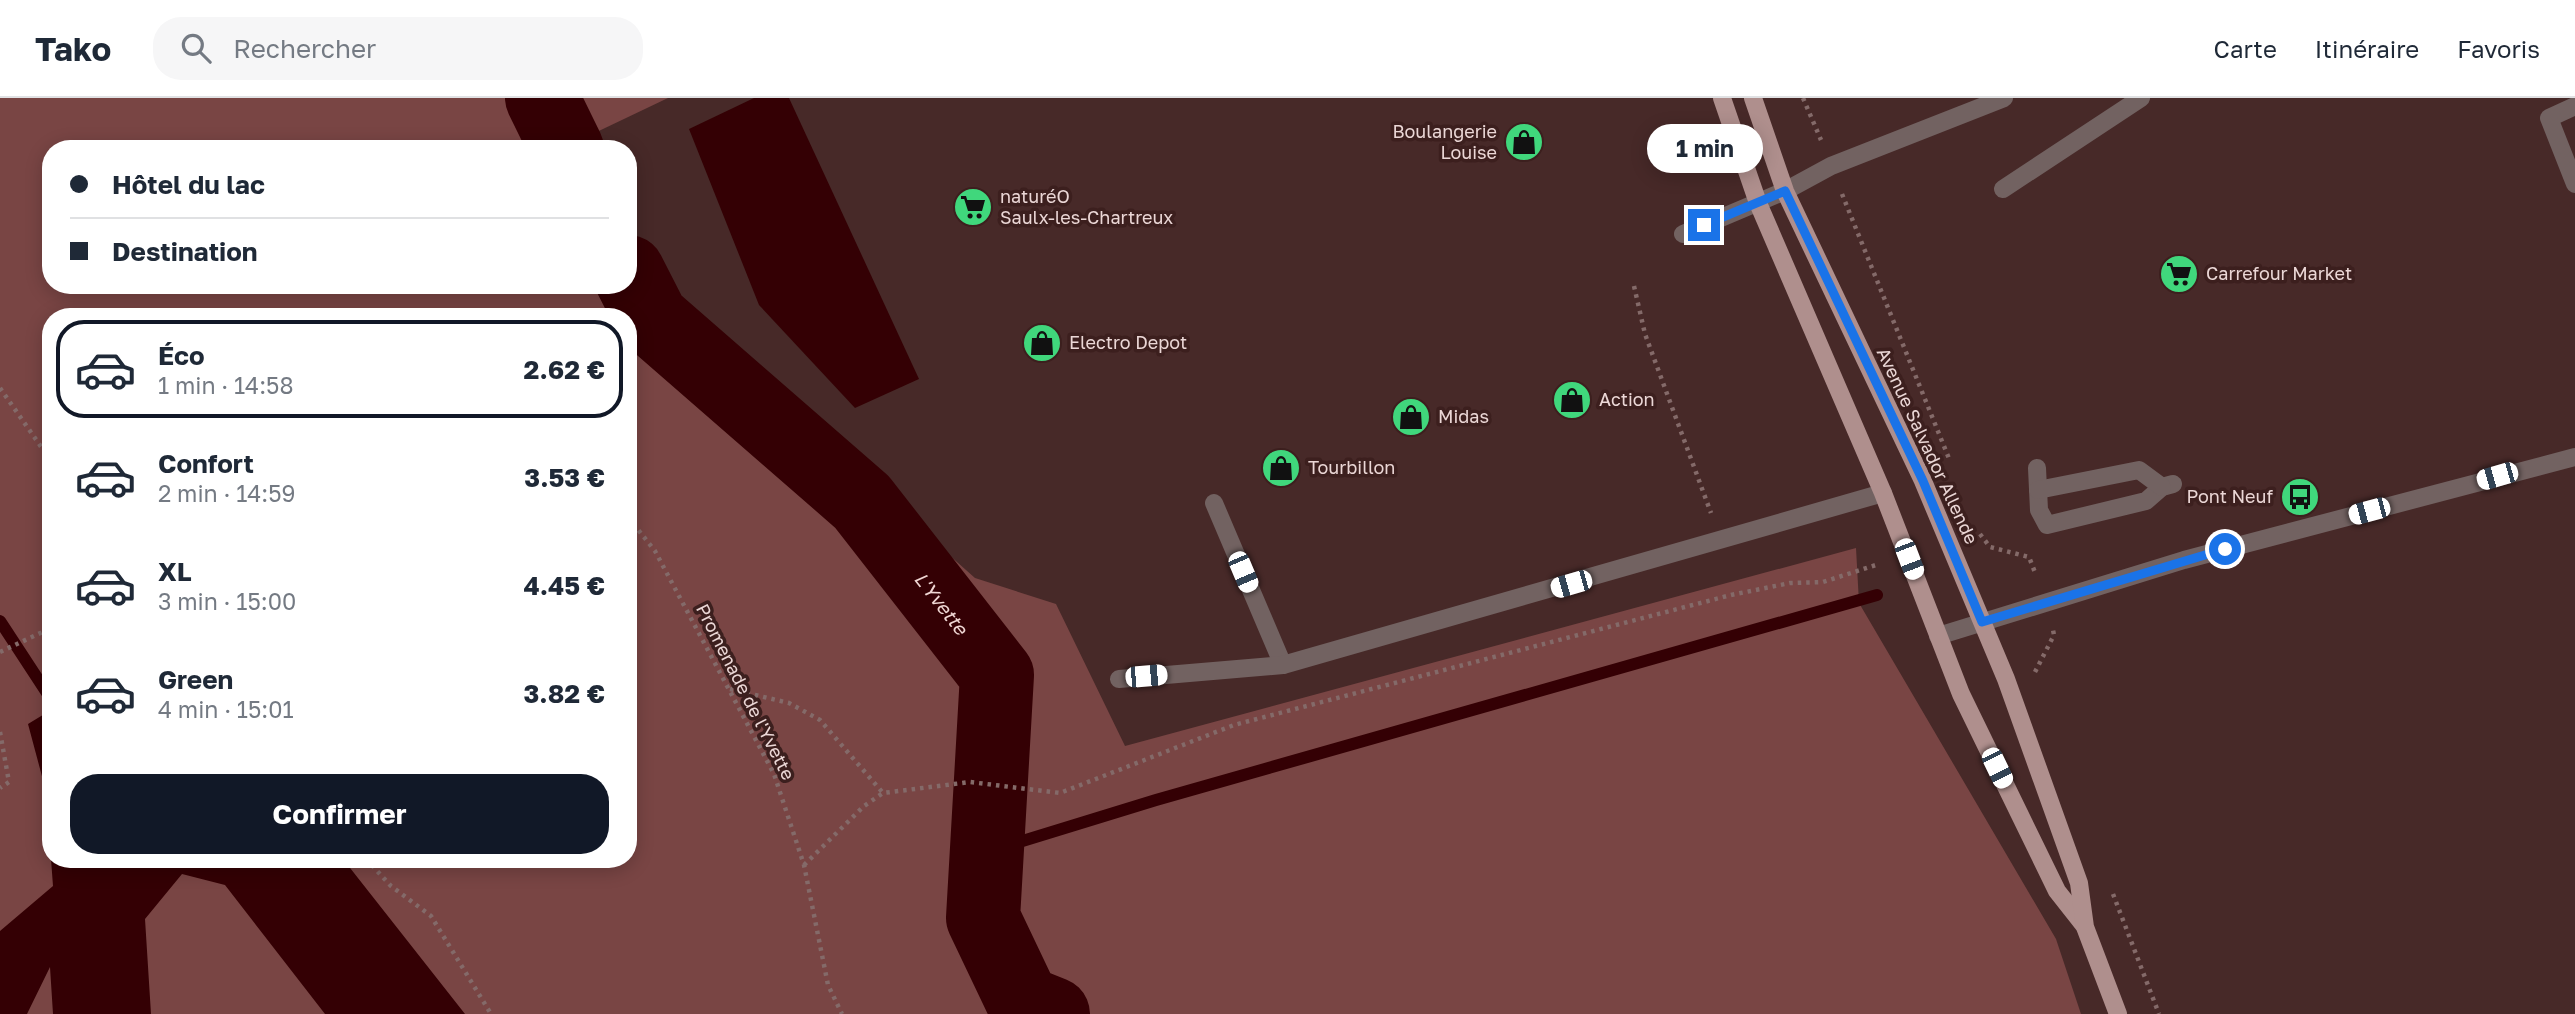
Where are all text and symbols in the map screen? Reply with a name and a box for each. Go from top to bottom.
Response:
search box [153,17,643,80]
text: Tako [35,29,111,68]
icon: search [177,29,215,67]
text: Rechercher [233,33,376,64]
text: Carte [2214,34,2277,63]
text: Itinéraire [2315,34,2419,63]
text: Favoris [2457,34,2540,63]
place label: Boulangerie Louise [1392,120,1497,163]
shop icon: Boulangerie Louise [1503,121,1545,163]
callout: 1 min [1646,123,1762,172]
text: 1 min [1676,134,1734,162]
text: Hôtel du lac [112,169,265,200]
place label: naturéO Saulx-les-Chartreux [1000,185,1173,228]
supermarket icon: naturéO Saulx-les-Chartreux [952,186,994,228]
route end [1688,209,1720,241]
text: Destination [112,236,258,267]
supermarket icon: Carrefour Market [2158,253,2200,295]
place label: Carrefour Market [2206,262,2352,284]
shop icon: Electro Depot [1021,322,1063,364]
place label: Electro Depot [1069,331,1187,353]
icon: car [74,338,137,401]
text: Éco [158,340,205,371]
street label: Avenue Salvador Allende [1873,344,1983,547]
text: 2.62 € [524,354,605,385]
text: 1 min · 14:58 [158,371,293,399]
shop icon: Action [1551,379,1593,421]
place label: Action [1599,388,1655,410]
shop icon: Midas [1390,396,1432,438]
place label: Midas [1438,405,1489,427]
icon: car [74,446,137,509]
shop icon: Tourbillon [1260,447,1302,489]
text: Confort [158,448,254,479]
place label: Tourbillon [1308,456,1395,478]
car [2474,460,2521,492]
text: 3.53 € [524,462,605,493]
bus stop icon: Pont Neuf [2279,476,2321,518]
text: 2 min · 14:59 [158,479,296,507]
place label: Pont Neuf [2186,485,2273,507]
car [2346,495,2393,527]
route start [2209,533,2241,565]
car [1892,536,1927,582]
car [1226,549,1261,595]
icon: car [74,554,137,617]
text: XL [158,556,192,587]
water label: L'Yvette [910,567,974,641]
car [1548,568,1595,600]
text: 4.45 € [523,570,605,601]
text: 3 min · 15:00 [158,587,296,615]
street label: Promenade de l'Yvette [692,600,800,783]
icon: car [74,662,137,725]
text: Green [158,664,233,695]
car [1125,664,1168,688]
text: 3.82 € [523,678,605,709]
text: 4 min · 15:01 [158,695,294,723]
car [1979,745,2016,791]
button: Confirmer [70,774,609,854]

